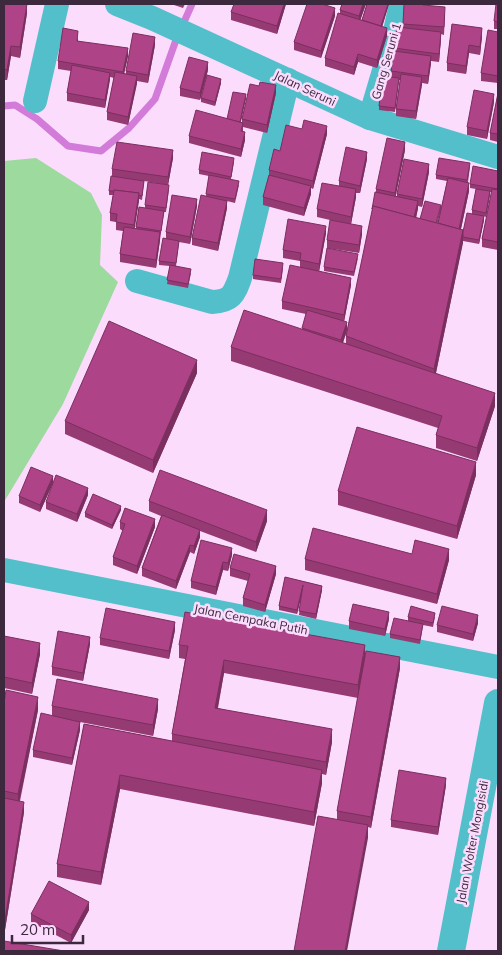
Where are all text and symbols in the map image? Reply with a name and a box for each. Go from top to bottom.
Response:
street label: Gang Seruni 1 [368,21,404,101]
street label: Jalan Seruni [272,67,338,109]
street label: Jalan Cempaka Putih [193,601,309,637]
street label: Jalan Wolter Mongisidi [453,779,491,905]
scale bar [12,912,84,944]
text: 20 m [20,920,55,939]

